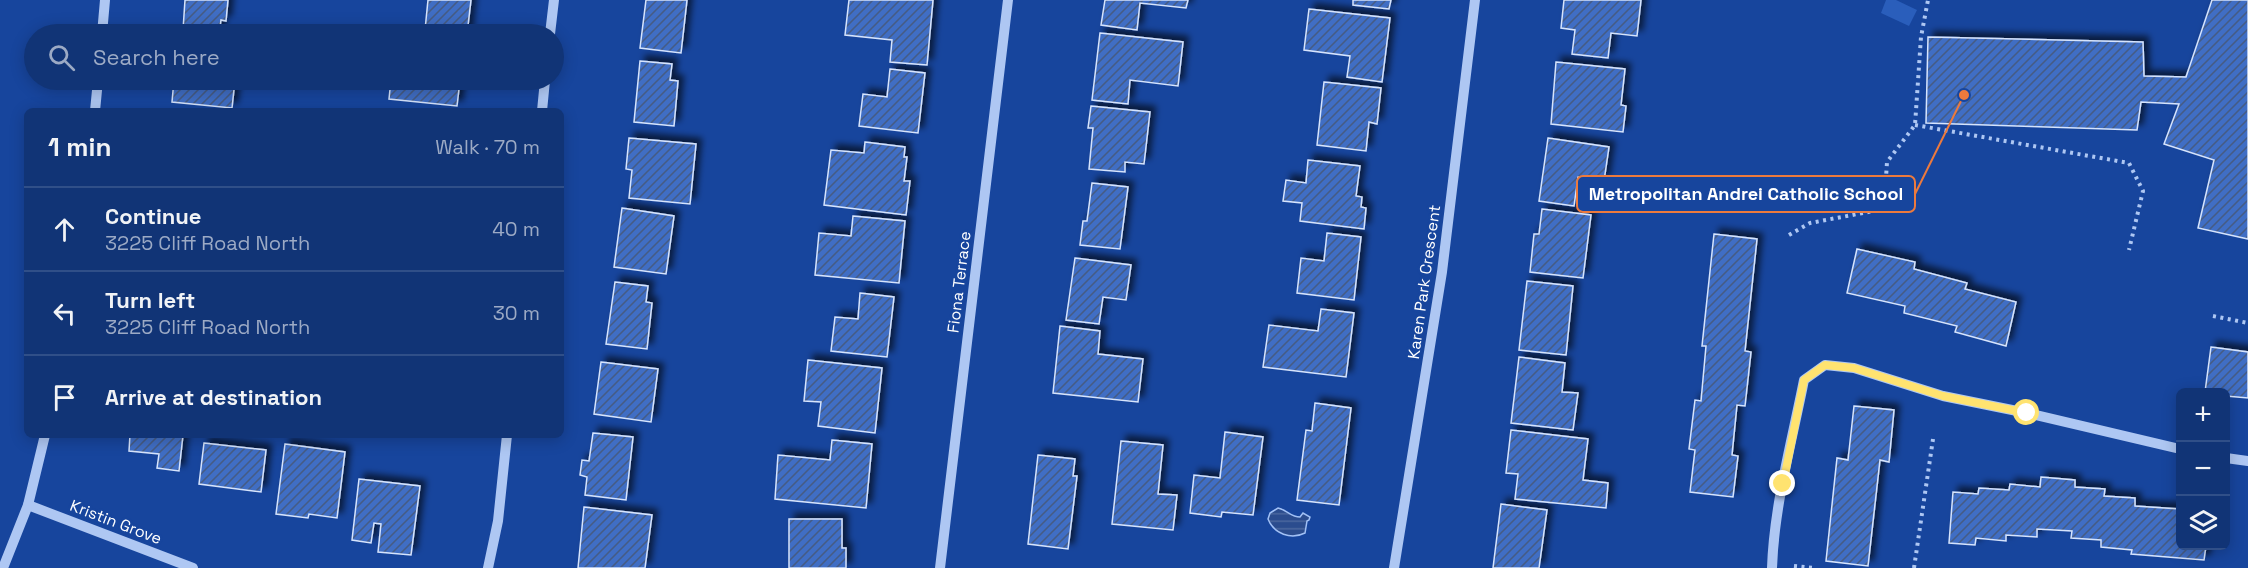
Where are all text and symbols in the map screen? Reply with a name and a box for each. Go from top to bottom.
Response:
search box [24,24,564,90]
icon: search [45,41,78,74]
text: Search here [93,43,220,71]
text: 1 min [48,130,112,164]
text: Walk · 70 m [435,134,540,160]
callout: Metropolitan Andrei Catholic School [1577,176,1915,212]
text: Metropolitan Andrei Catholic School [1589,182,1903,205]
text: Continue [105,202,201,230]
street label: Karen Park Crescent [1403,204,1445,360]
icon: ahead [48,213,81,246]
text: 40 m [492,216,540,242]
text: 3225 Cliff Road North [105,230,310,256]
street label: Fiona Terrace [942,230,976,334]
text: Turn left [105,286,195,314]
icon: left [48,297,81,330]
text: 30 m [493,300,540,326]
text: 3225 Cliff Road North [105,314,310,340]
icon: arrive [48,381,81,414]
text: Arrive at destination [105,383,322,411]
map controls [2176,388,2230,550]
button: + [2176,388,2230,442]
route start [2013,399,2039,425]
button: − [2176,442,2230,496]
route end [1769,470,1795,496]
street label: Kristin Grove [67,495,165,549]
button: layers [2176,496,2230,550]

